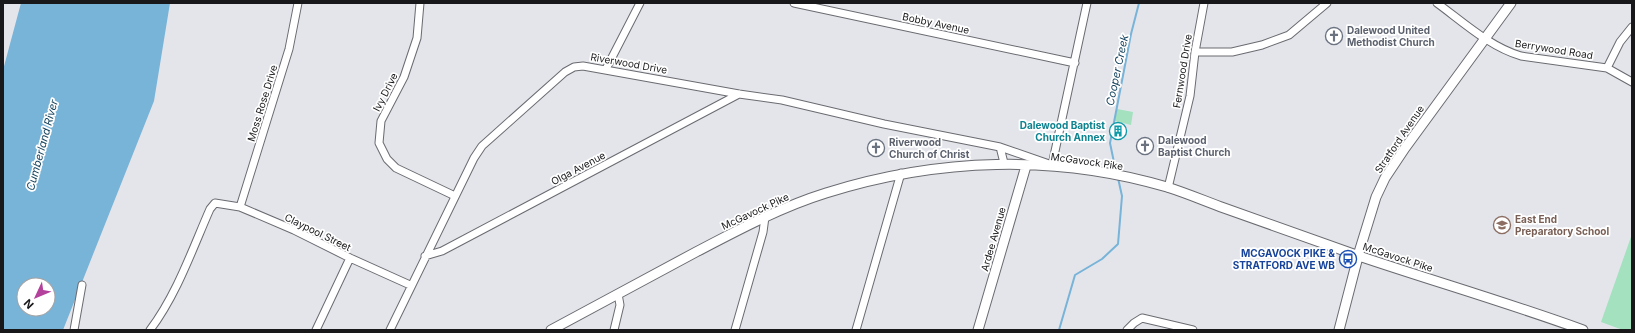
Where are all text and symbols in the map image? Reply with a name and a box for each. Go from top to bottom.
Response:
street label: Bobby Avenue [901,10,971,36]
place label: Dalewood United Methodist Church [1347,24,1435,48]
church icon: Dalewood United Methodist Church [1324,26,1344,46]
water label: Cooper Creek [1103,32,1132,107]
street label: Fernwood Drive [1170,33,1194,109]
street label: Berrywood Road [1514,37,1594,61]
street label: Riverwood Drive [590,50,668,76]
street label: Moss Rose Drive [245,63,279,143]
street label: Ivy Drive [370,71,400,113]
water label: Cumberland River [23,97,61,192]
street label: Stratford Avenue [1372,103,1426,175]
place label: Dalewood Baptist Church Annex [1020,119,1105,143]
building icon: Dalewood Baptist Church Annex [1108,121,1128,141]
place label: Dalewood Baptist Church [1158,134,1231,158]
place label: Riverwood Church of Christ [889,136,970,160]
church icon: Dalewood Baptist Church [1135,136,1155,156]
church icon: Riverwood Church of Christ [866,138,886,158]
street label: Olga Avenue [549,149,607,187]
street label: McGavock Pike [1050,150,1124,172]
street label: McGavock Pike [719,190,791,232]
street label: Ardee Avenue [978,205,1008,272]
street label: Claypool Street [283,211,354,254]
place label: East End Preparatory School [1515,213,1609,238]
school or university icon: East End Preparatory School [1492,215,1512,235]
street label: McGavock Pike [1361,240,1435,274]
place label: MCGAVOCK PIKE & STRATFORD AVE WB [1233,247,1335,271]
bus stop icon: MCGAVOCK PIKE & STRATFORD AVE WB [1338,249,1358,269]
north arrow [16,277,56,317]
text: N [21,296,37,312]

